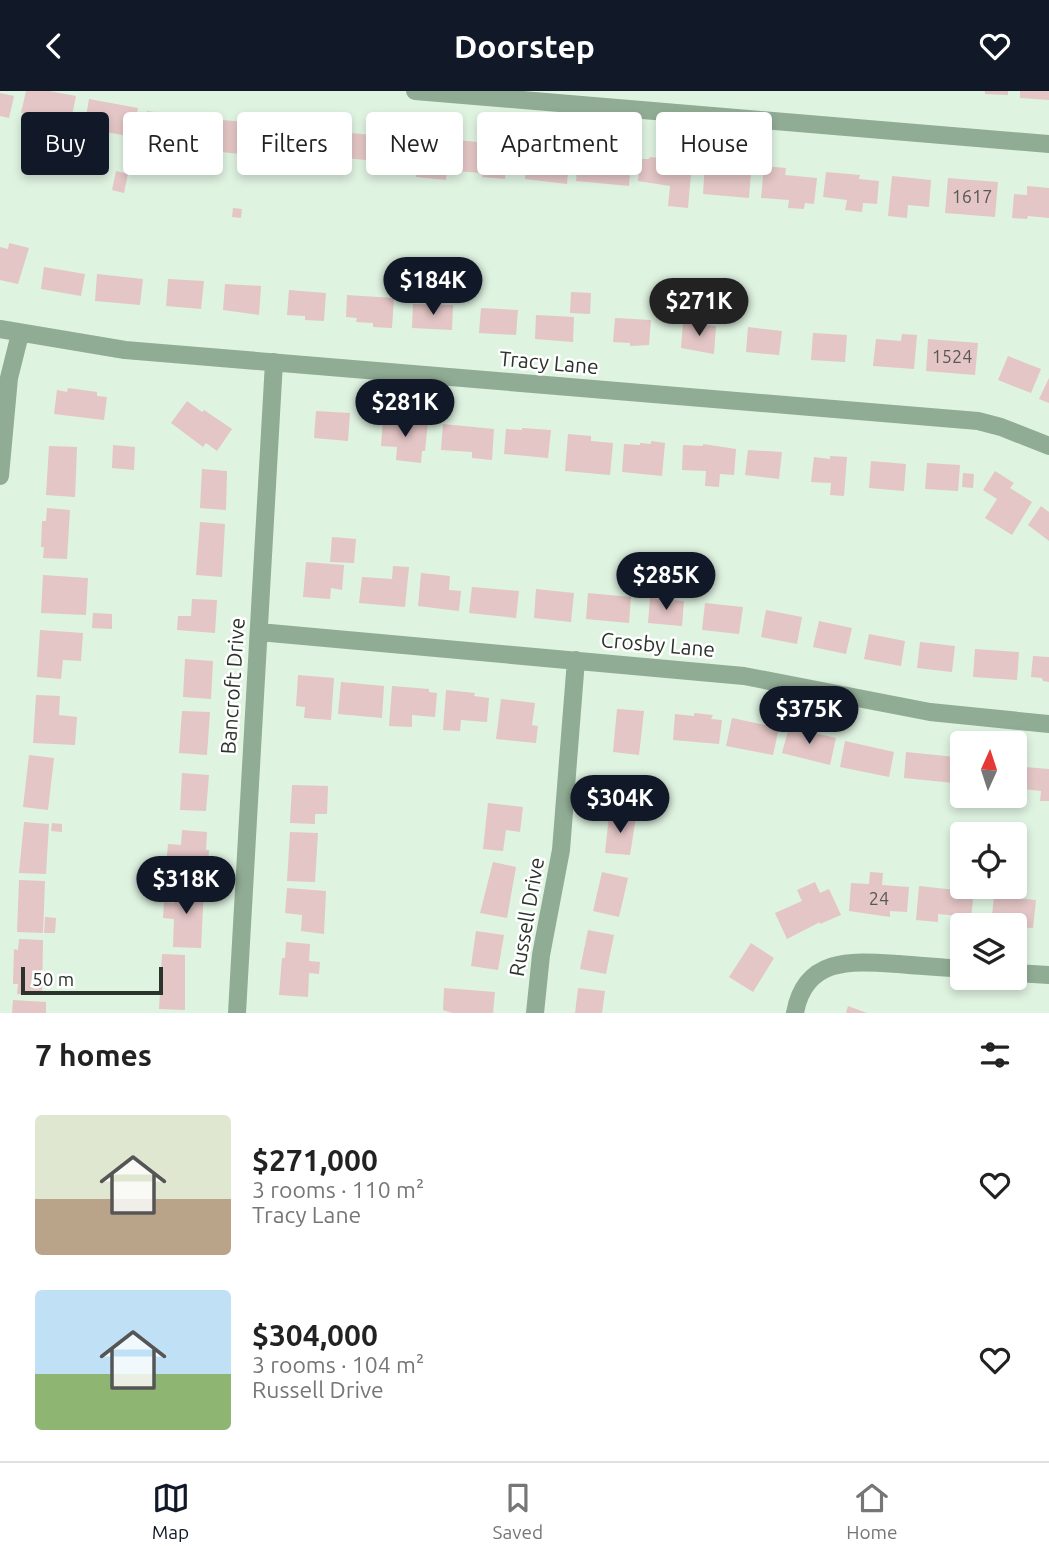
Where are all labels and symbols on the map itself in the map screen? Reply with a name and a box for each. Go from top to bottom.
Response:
house number: 1617 [952,186,992,206]
pin: $184K [384,257,482,317]
pin: $271K [650,279,748,338]
street label: Tracy Lane [498,346,600,378]
house number: 1524 [932,346,972,366]
pin: $281K [356,379,454,439]
pin: $285K [617,553,715,612]
street label: Bancroft Drive [215,617,249,755]
street label: Crosby Lane [600,627,716,661]
pin: $375K [760,687,858,746]
north arrow [950,731,1027,809]
pin: $304K [571,775,669,835]
street label: Russell Drive [504,855,548,978]
pin: $318K [137,857,235,916]
house number: 24 [869,888,889,908]
scale bar [21,964,163,996]

